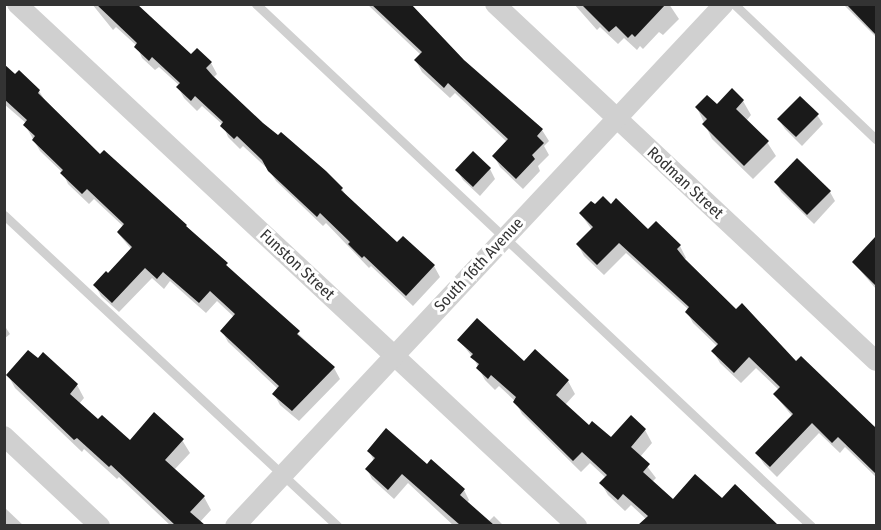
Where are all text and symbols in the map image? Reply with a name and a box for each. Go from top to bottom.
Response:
street label: Rodman Street [643,143,727,223]
street label: South 16th Avenue [430,214,528,316]
street label: Funston Street [256,226,338,304]

